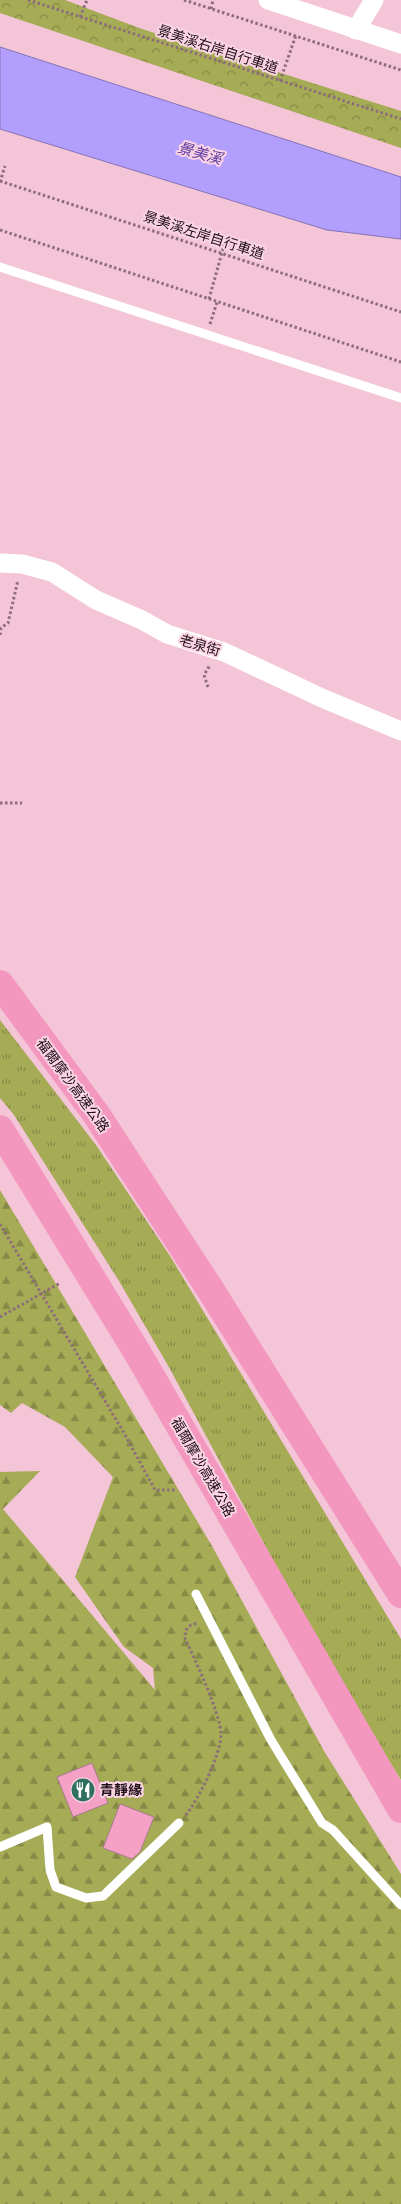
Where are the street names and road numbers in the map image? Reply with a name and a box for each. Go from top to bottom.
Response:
street label: 景美溪右岸自行車道 [156,22,280,76]
street label: 景美溪左岸自行車道 [142,208,266,262]
street label: 老泉街 [178,632,222,658]
street label: 福爾摩沙高速公路 [34,1035,112,1135]
street label: 福爾摩沙高速公路 [168,1415,238,1519]

